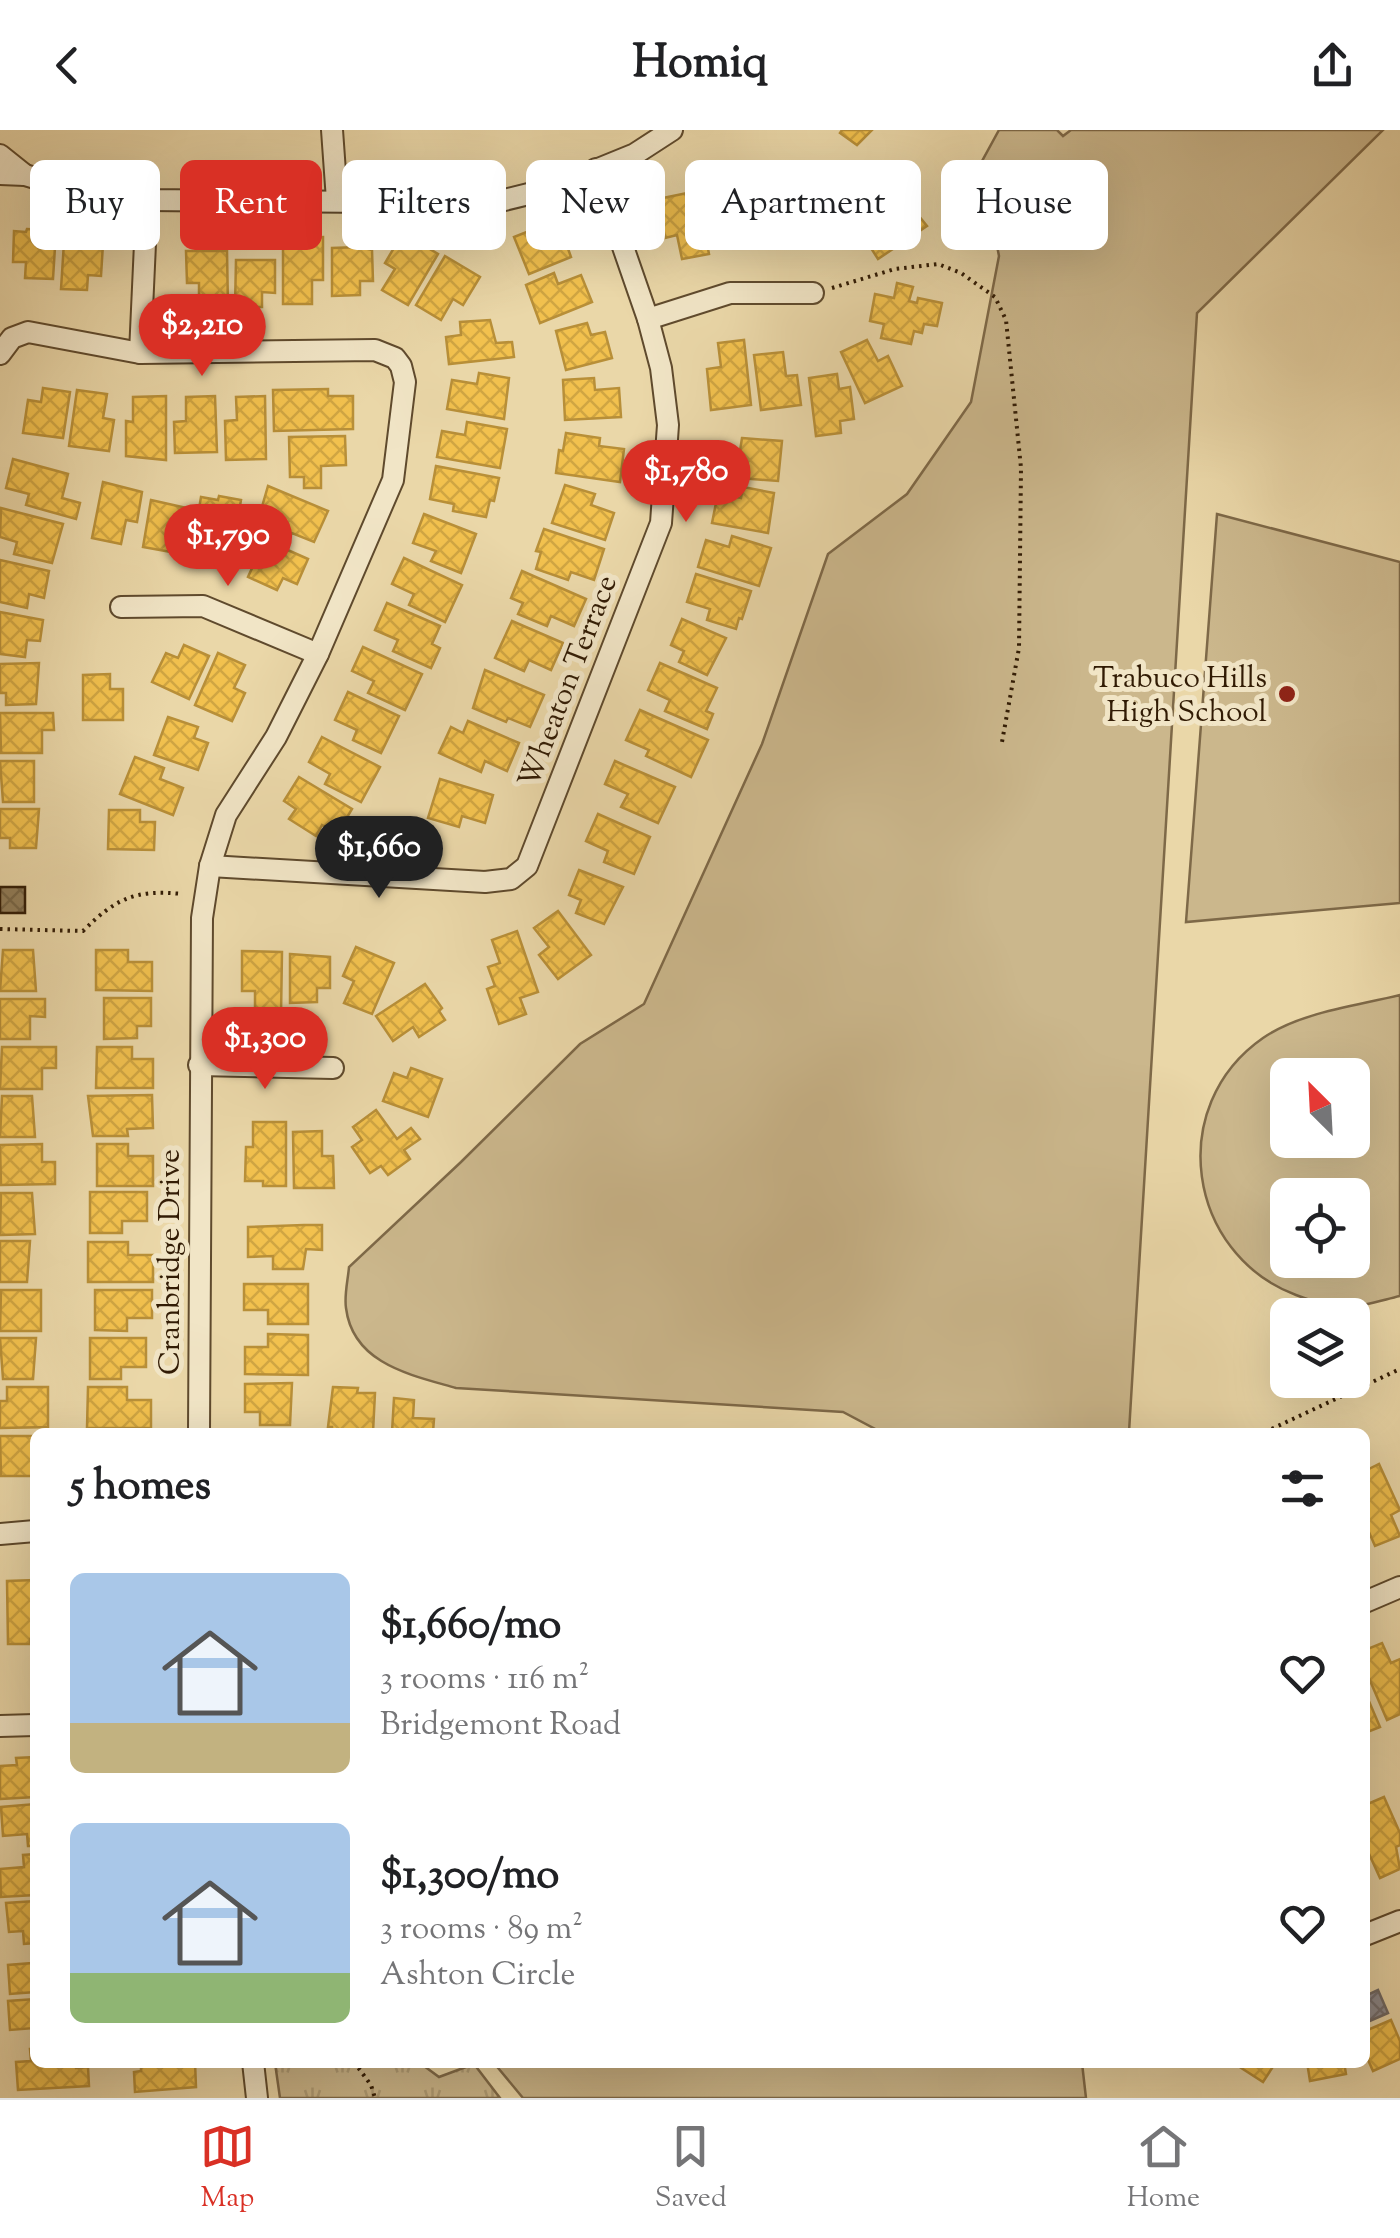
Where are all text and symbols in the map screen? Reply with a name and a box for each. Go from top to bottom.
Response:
text: Homiq [632,33,768,98]
icon: back [40,38,95,93]
icon: share [1305,38,1360,93]
chip: Buy [30,160,160,250]
chip: Rent [180,160,322,250]
chip: Filters [342,160,506,250]
chip: New [526,160,665,250]
chip: Apartment [685,160,921,250]
chip: House [941,160,1108,250]
pin: $2,210 [121,294,283,379]
text: $2,210 [161,303,243,349]
pin: $1,780 [605,440,767,525]
text: $1,780 [644,449,728,495]
pin: $1,790 [147,504,309,589]
text: $1,790 [186,513,270,559]
street label: Wheaton Terrace [509,569,630,795]
place label: Trabuco Hills High School [1093,658,1267,735]
marker: Trabuco Hills High School [1276,683,1298,705]
pin: $1,660 [298,816,460,901]
text: $1,660 [337,825,421,871]
pin: $1,300 [184,1007,346,1092]
text: $1,300 [224,1016,306,1062]
north arrow [1270,1058,1370,1158]
map controls [1270,1058,1370,1398]
street label: Cranbridge Drive [150,1149,193,1375]
button: locate [1270,1178,1370,1278]
button: layers [1270,1298,1370,1398]
text: 5 homes [70,1458,211,1518]
icon: filters [1275,1461,1330,1516]
text: $1,660/mo [380,1597,561,1657]
icon: home [150,1613,270,1733]
icon: heart [1275,1646,1330,1701]
text: 3 rooms · 116 m² [380,1657,589,1703]
text: Bridgemont Road [380,1703,621,1749]
text: $1,300/mo [380,1847,559,1907]
icon: home [150,1863,270,1983]
icon: heart [1275,1896,1330,1951]
text: 3 rooms · 89 m² [380,1907,583,1953]
text: Ashton Circle [380,1953,575,1999]
tab: Map [200,2119,255,2219]
tab: Saved [655,2119,727,2219]
tab: Home [1127,2119,1200,2219]

